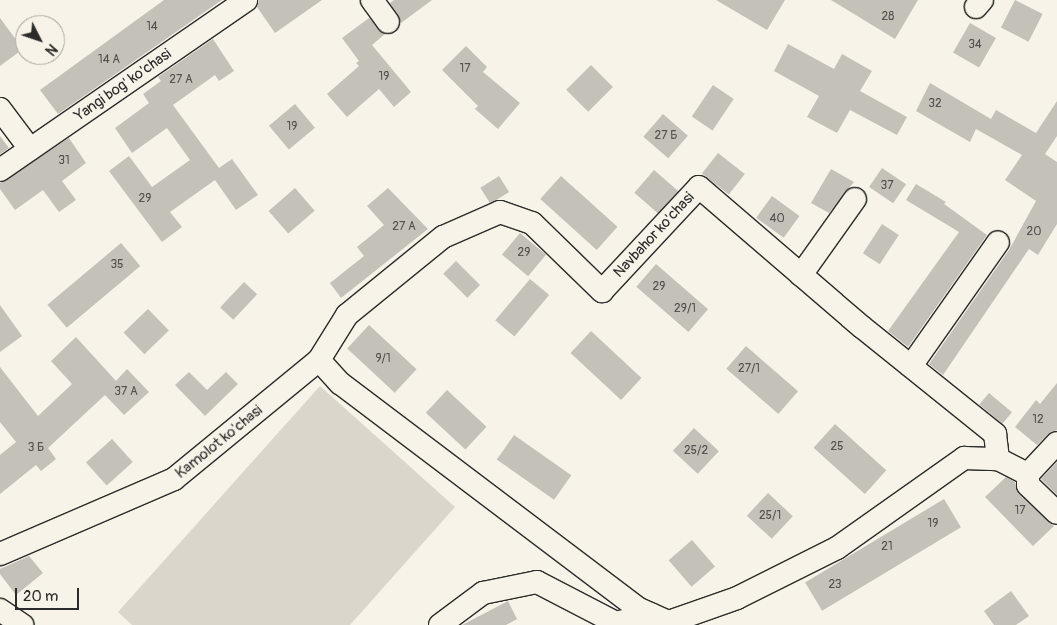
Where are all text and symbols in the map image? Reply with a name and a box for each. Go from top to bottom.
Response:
house number: 28 [882,10,894,24]
north arrow [15,15,65,65]
house number: 14 [146,20,158,34]
house number: 34 [968,38,982,52]
text: N [41,40,60,59]
street label: Yangi bog' ko'chasi [71,45,175,125]
house number: 14 А [98,53,120,67]
house number: 17 [459,62,471,76]
house number: 19 [379,70,389,84]
house number: 27 А [169,73,193,87]
house number: 32 [928,97,942,111]
house number: 19 [287,120,297,134]
house number: 27 Б [655,129,677,143]
house number: 31 [58,154,70,168]
house number: 37 [880,179,894,193]
street label: Navbahor ko'chasi [610,189,698,281]
house number: 29 [139,192,151,206]
house number: 40 [769,212,785,226]
house number: 27 А [392,220,416,234]
house number: 20 [1027,225,1041,239]
house number: 29 [518,246,530,260]
house number: 35 [110,258,124,272]
house number: 29 [653,280,665,294]
house number: 29/1 [674,302,696,316]
house number: 9/1 [375,352,391,366]
house number: 27/1 [738,362,760,376]
house number: 37 А [114,385,138,399]
street label: Kamolot ko'chasi [172,401,266,483]
house number: 12 [1032,413,1044,427]
house number: 25 [830,440,844,454]
house number: 3 Б [28,441,44,455]
house number: 25/2 [684,444,708,458]
house number: 17 [1014,504,1026,518]
house number: 25/1 [759,509,781,523]
house number: 19 [928,517,938,531]
house number: 21 [881,540,893,554]
scale bar [18,578,81,610]
house number: 23 [828,578,842,592]
text: 20 m [23,587,58,606]

